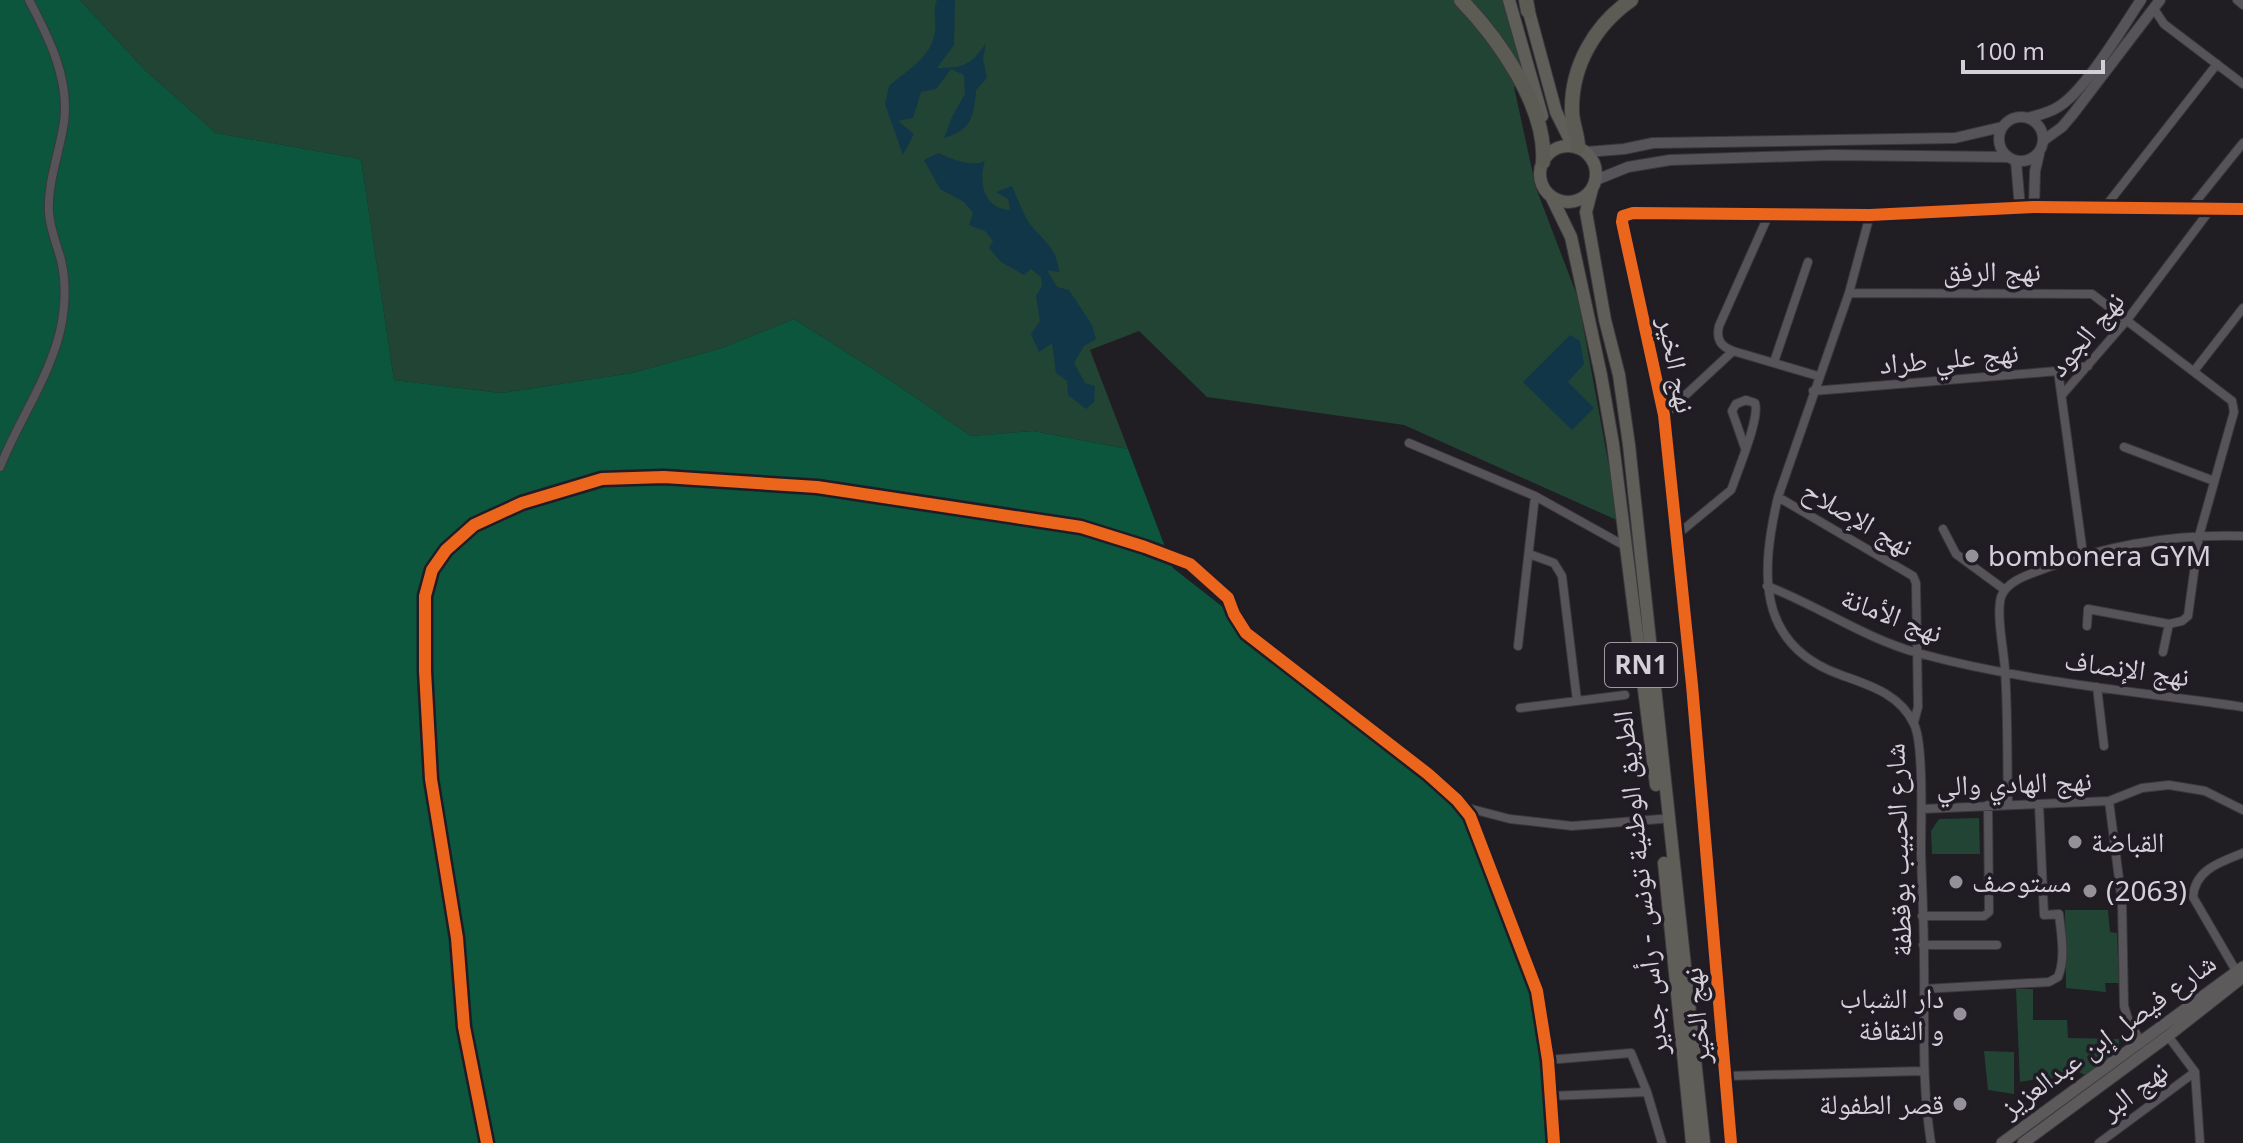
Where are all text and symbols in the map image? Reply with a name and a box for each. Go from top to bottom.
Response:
scale bar [1963,24,2103,74]
text: 100 m [1975,34,2045,67]
street label: نهج الرفق [1943,251,2041,289]
street label: نهج الجود [2038,283,2132,384]
street label: نهج الخير [1650,313,1706,416]
street label: نهج علي طراد [1878,332,2021,387]
street label: نهج الإصلاح [1796,470,1921,564]
place label: bombonera GYM [1988,536,2211,574]
marker: bombonera GYM [1963,547,1981,565]
street label: نهج الأمانة [1836,577,1949,651]
street label: نهج الإنصاف [2062,639,2192,695]
road number: RN1 [1605,643,1677,687]
street label: الطريق الوطنية تونس - رأس جدير [1602,709,1676,1058]
street label: شارع الحبيب بوقطفة [1874,743,1920,958]
street label: نهج الهادي والي [1935,760,2093,809]
place label: القباضة [2091,822,2164,860]
marker: القباضة [2066,833,2084,851]
place label: مستوصف [1972,862,2071,900]
place label: (2063) [2106,871,2187,909]
marker: مستوصف [1947,873,1965,891]
marker: (2063) [2081,882,2099,900]
street label: شارع فيصل إبن عبدالعزيز [1991,943,2223,1126]
street label: نهج الخير [1672,966,1718,1067]
place label: دار الشباب و الثقافة [1840,978,1944,1048]
marker: دار الشباب و الثقافة [1951,1005,1969,1023]
street label: نهج البر [2091,1051,2175,1128]
place label: قصر الطفولة [1819,1084,1944,1122]
marker: قصر الطفولة [1951,1095,1969,1113]

